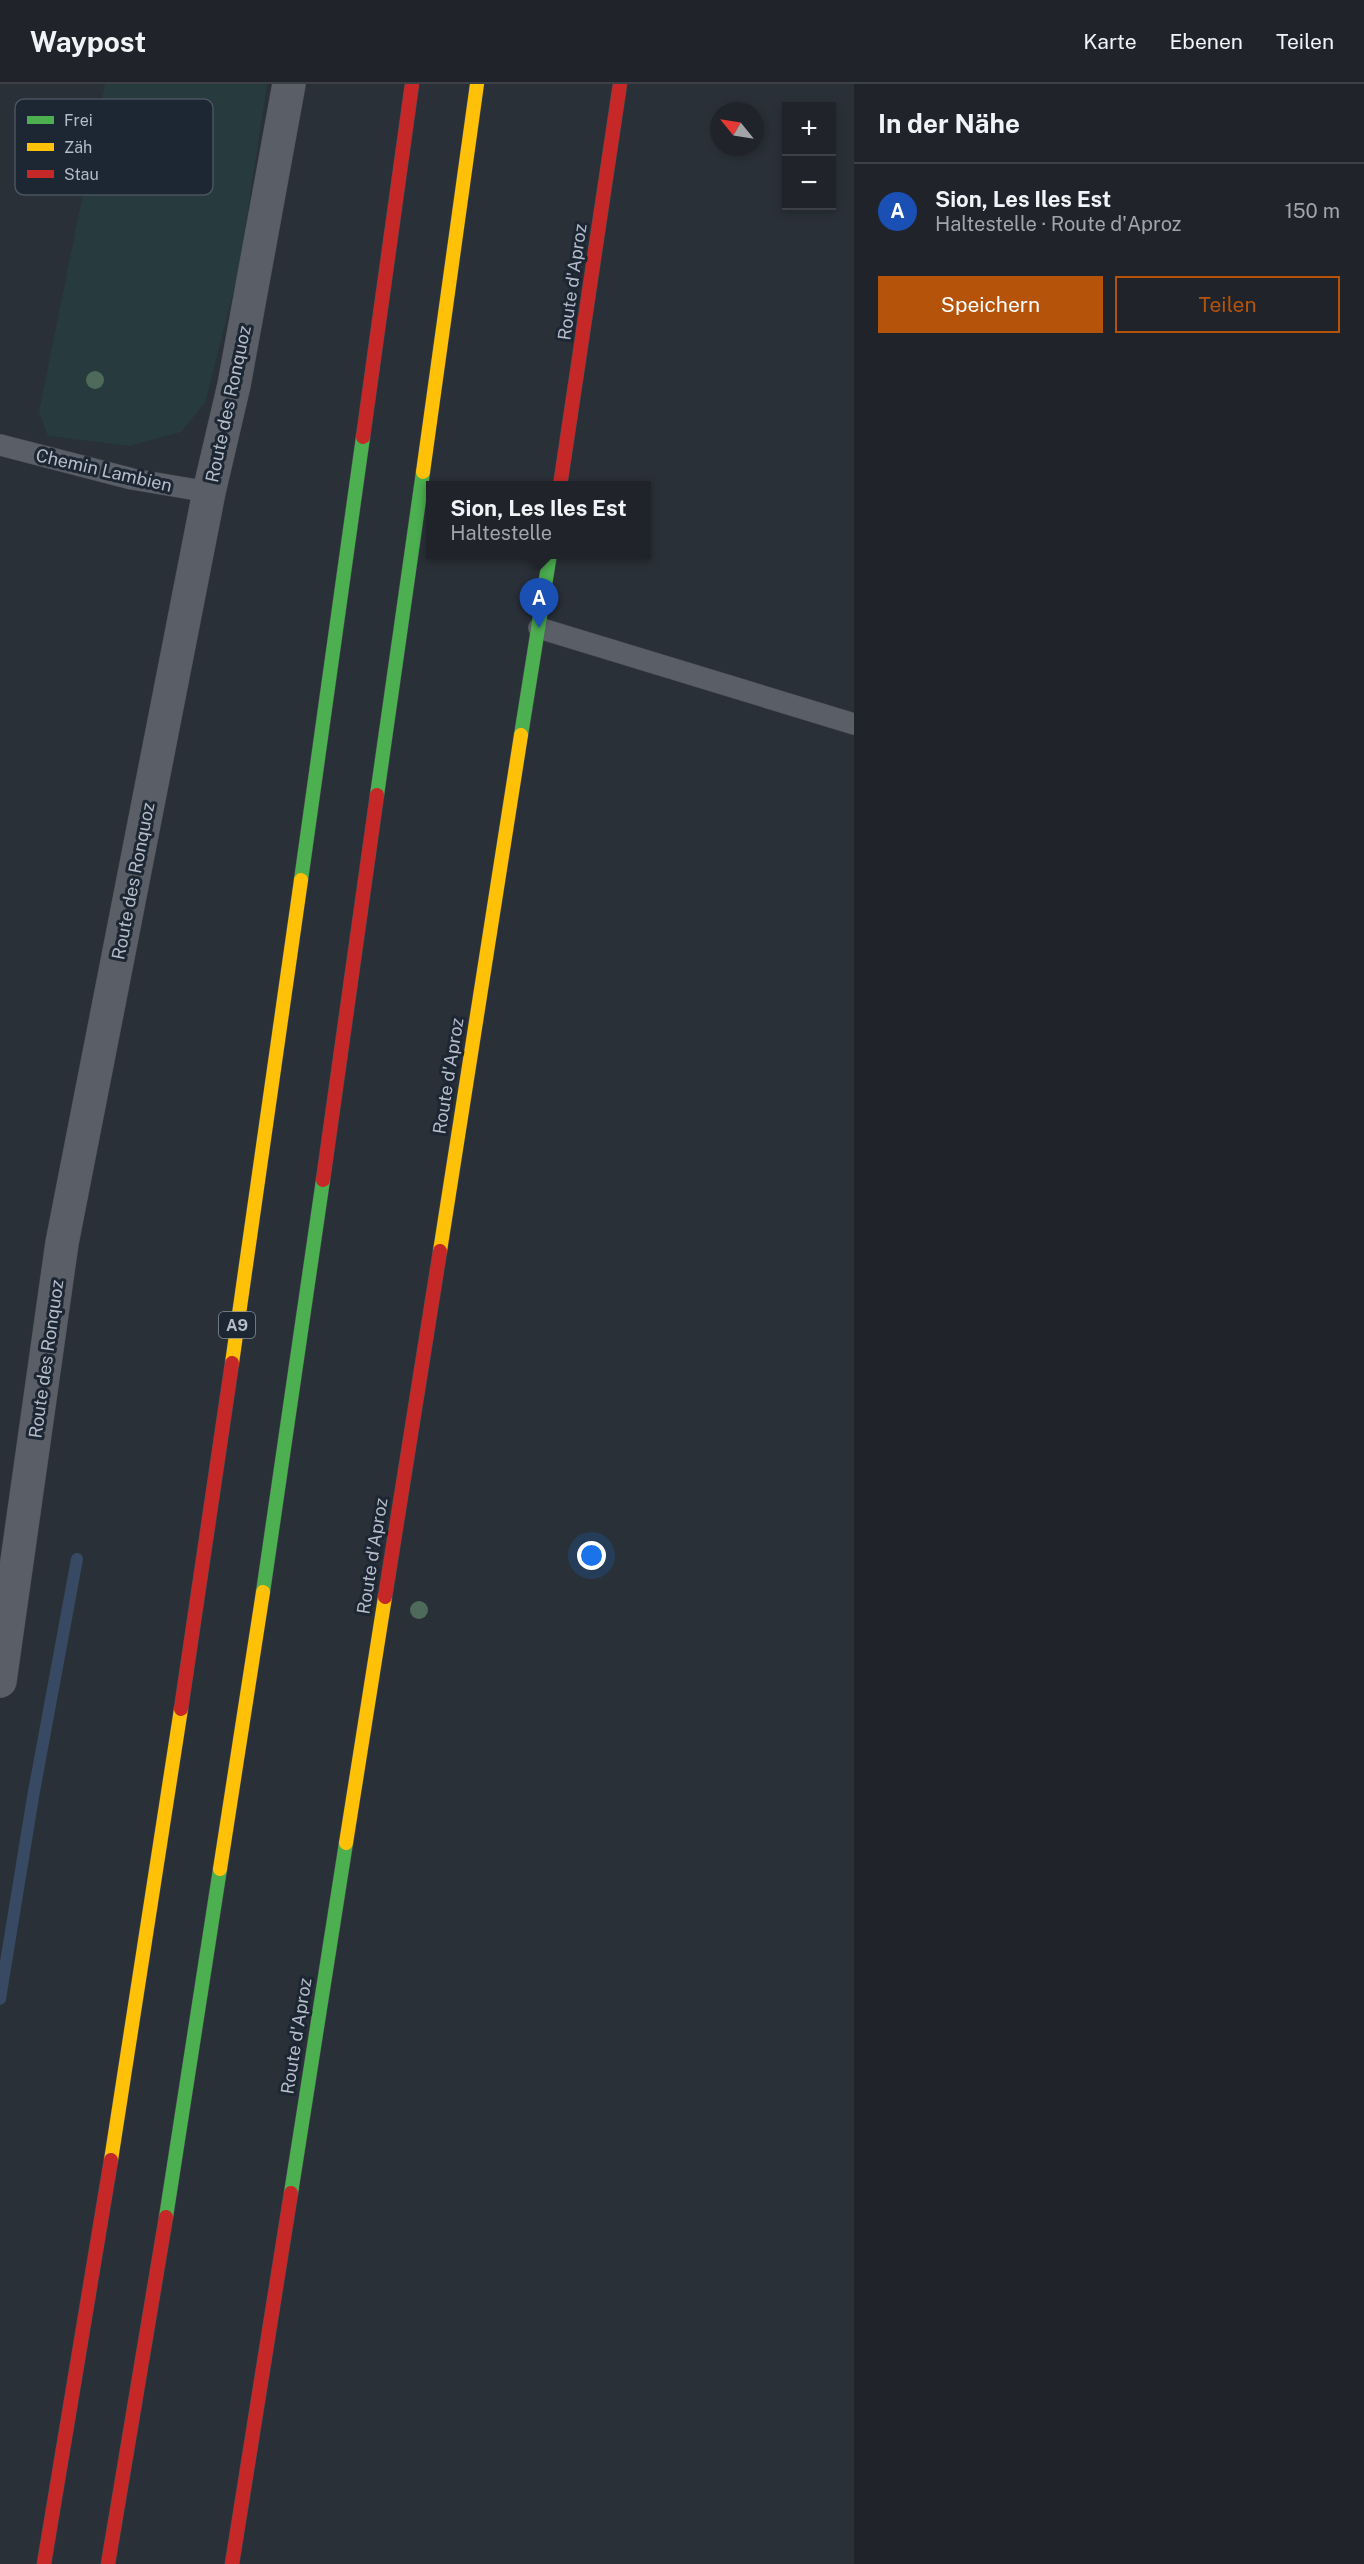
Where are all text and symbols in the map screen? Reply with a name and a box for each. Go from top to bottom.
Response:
text: Waypost [30,25,146,58]
text: Karte [1083,29,1137,54]
text: Ebenen [1170,29,1243,54]
text: Teilen [1276,29,1334,54]
legend [15,99,213,195]
north arrow [710,102,764,156]
map controls [782,102,836,210]
button: + [782,102,836,156]
text: In der Nähe [878,108,1020,139]
text: Frei [64,111,93,130]
text: Zäh [64,138,92,157]
button: − [782,156,836,210]
text: Stau [64,165,99,184]
text: Sion, Les Iles Est [935,186,1111,212]
text: A [890,199,905,223]
text: 150 m [1285,199,1340,223]
text: Haltestelle · Route d'Aproz [935,212,1181,236]
street label: Route d'Aproz [553,222,591,342]
button: Speichern [878,276,1103,333]
button: Teilen [1115,276,1340,333]
street label: Route des Ronquoz [201,324,255,484]
street label: Chemin Lambien [34,444,174,496]
popup [426,481,651,559]
text: Sion, Les Iles Est [450,495,627,521]
text: Haltestelle [450,521,552,545]
pin: A [520,578,558,628]
street label: Route des Ronquoz [107,800,159,962]
street label: Route d'Aproz [428,1016,468,1136]
street label: Route des Ronquoz [24,1278,68,1440]
road number: A9 [219,1312,255,1338]
street label: Route d'Aproz [352,1496,392,1616]
your location [577,1541,606,1570]
street label: Route d'Aproz [276,1976,316,2096]

